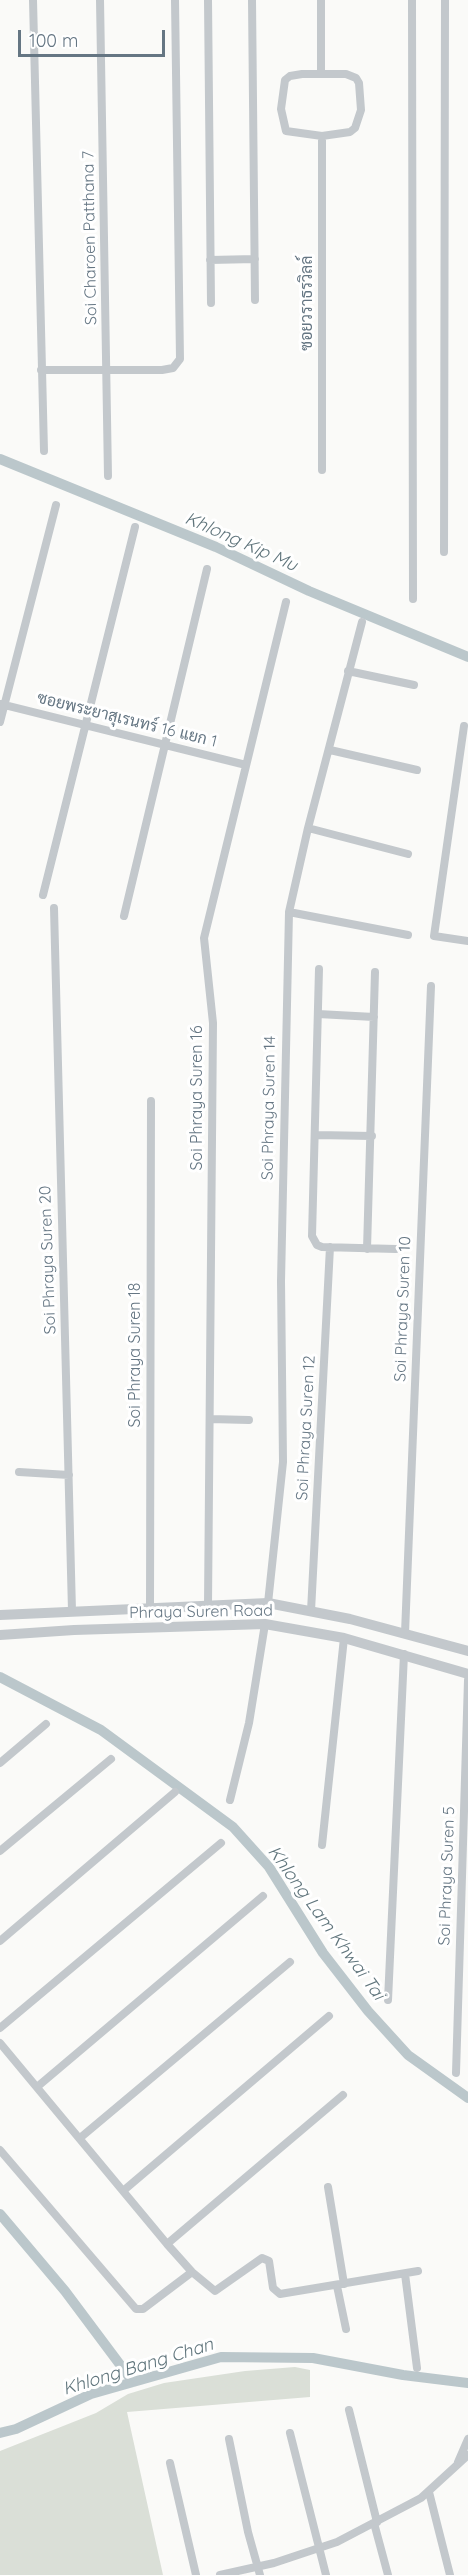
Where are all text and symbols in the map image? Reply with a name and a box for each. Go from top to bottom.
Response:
scale bar [21,18,168,56]
text: 100 m [29,29,78,52]
street label: Soi Charoen Patthana 7 [79,151,101,325]
street label: ซอยวราธรวิลล์ [297,255,317,351]
water label: Khlong Kip Mu [181,508,301,576]
street label: ซอยพระยาสุเรนทร์ 16 แยก 1 [35,688,219,752]
street label: Soi Phraya Suren 16 [187,1026,207,1170]
street label: Soi Phraya Suren 14 [258,1036,280,1180]
street label: Soi Phraya Suren 20 [36,1185,60,1335]
street label: Soi Phraya Suren 10 [391,1236,415,1382]
street label: Soi Phraya Suren 18 [125,1282,145,1428]
street label: Soi Phraya Suren 12 [293,1355,319,1501]
street label: Phraya Suren Road [129,1601,273,1623]
street label: Soi Phraya Suren 5 [435,1806,459,1946]
water label: Khlong Lam Khwai Tai [263,1842,389,2004]
water label: Khlong Bang Chan [60,2334,216,2400]

